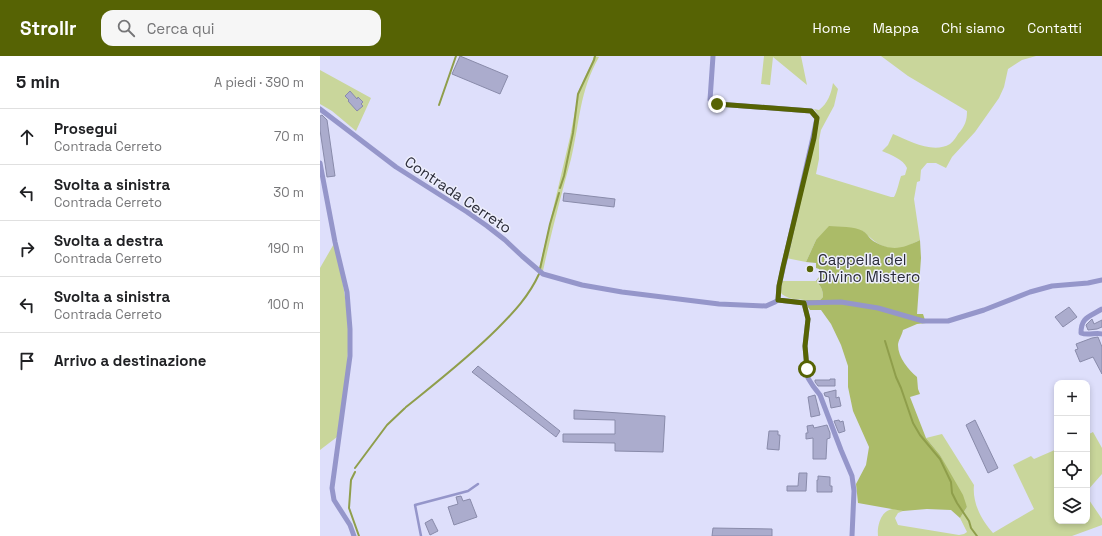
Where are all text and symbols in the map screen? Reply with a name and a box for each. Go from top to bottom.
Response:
search box [101,10,381,46]
text: Strollr [20,16,77,41]
icon: search [115,17,137,39]
text: Cerca qui [147,19,215,38]
text: Home [813,19,851,37]
text: Mappa [873,19,919,37]
text: Chi siamo [941,19,1005,37]
text: Contatti [1027,19,1082,37]
text: 5 min [16,71,60,93]
text: A piedi · 390 m [214,74,304,91]
route end [708,95,726,113]
text: Prosegui [54,119,117,138]
icon: ahead [16,126,38,148]
text: 70 m [274,128,304,145]
text: Contrada Cerreto [54,138,162,155]
street label: Contrada Cerreto [401,152,515,237]
text: Svolta a sinistra [54,175,170,194]
icon: left [16,182,38,204]
text: 30 m [273,184,304,201]
text: Contrada Cerreto [54,194,162,211]
text: Svolta a destra [54,231,163,250]
icon: right [16,238,38,260]
text: 190 m [268,240,304,257]
text: Contrada Cerreto [54,250,162,267]
place label: Cappella del Divino Mistero [818,250,920,286]
marker: Cappella del Divino Mistero [805,264,815,274]
text: Svolta a sinistra [54,287,170,306]
icon: left [16,294,38,316]
text: 100 m [267,296,304,313]
text: Contrada Cerreto [54,306,162,323]
icon: arrive [16,350,38,372]
text: Arrivo a destinazione [54,351,206,370]
route start [798,360,816,378]
map controls [1054,380,1090,524]
button: + [1054,380,1090,416]
button: − [1054,416,1090,452]
button: locate [1054,452,1090,488]
button: layers [1054,488,1090,524]

